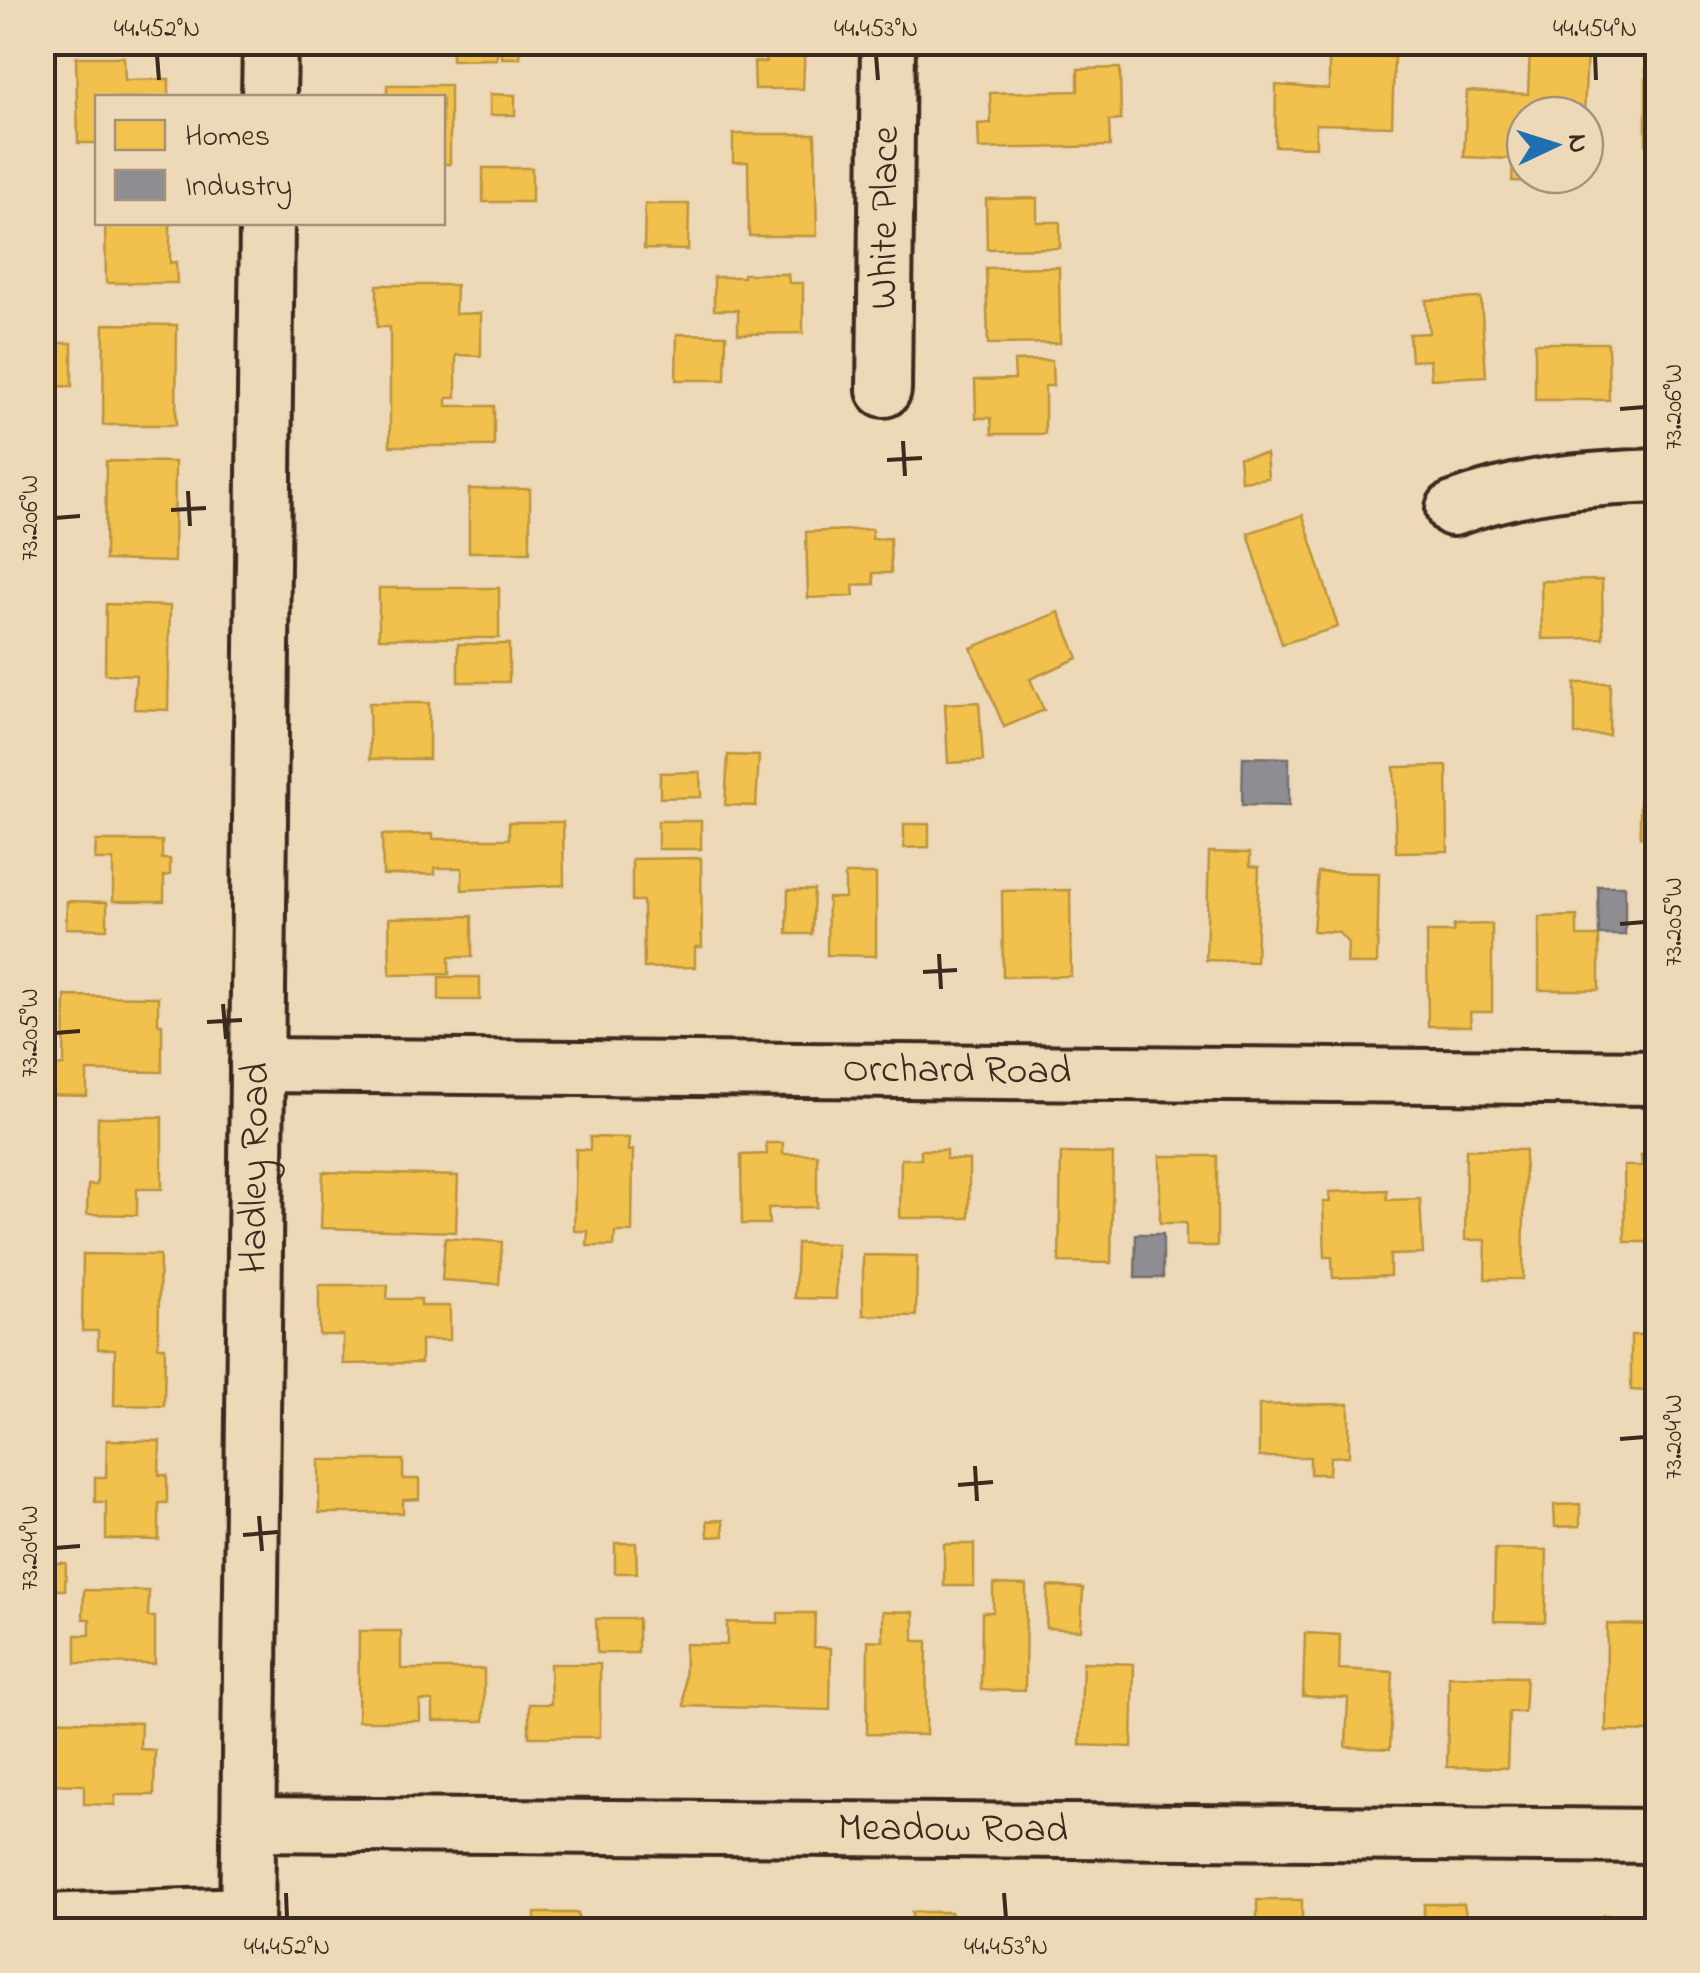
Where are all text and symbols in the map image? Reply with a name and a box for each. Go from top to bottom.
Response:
text: 44.452°N [114,12,200,48]
text: 44.453°N [834,12,918,48]
text: 44.454°N [1553,12,1637,48]
legend [95,95,445,225]
north arrow [1505,95,1605,195]
text: Homes [185,116,270,160]
street label: White Place [855,126,917,310]
text: N [1555,133,1598,154]
text: Industry [185,166,292,210]
text: 73.206°W [1657,364,1693,450]
text: 73.206°W [13,475,49,561]
text: 73.205°W [1657,877,1693,967]
text: 73.205°W [13,988,49,1078]
street label: Orchard Road [842,1041,1072,1102]
street label: Hadley Road [225,1062,287,1274]
text: 73.204°W [1657,1394,1693,1480]
text: 73.204°W [13,1505,49,1591]
street label: Meadow Road [838,1800,1068,1860]
text: 44.452°N [244,1930,330,1966]
text: 44.453°N [964,1930,1048,1966]

